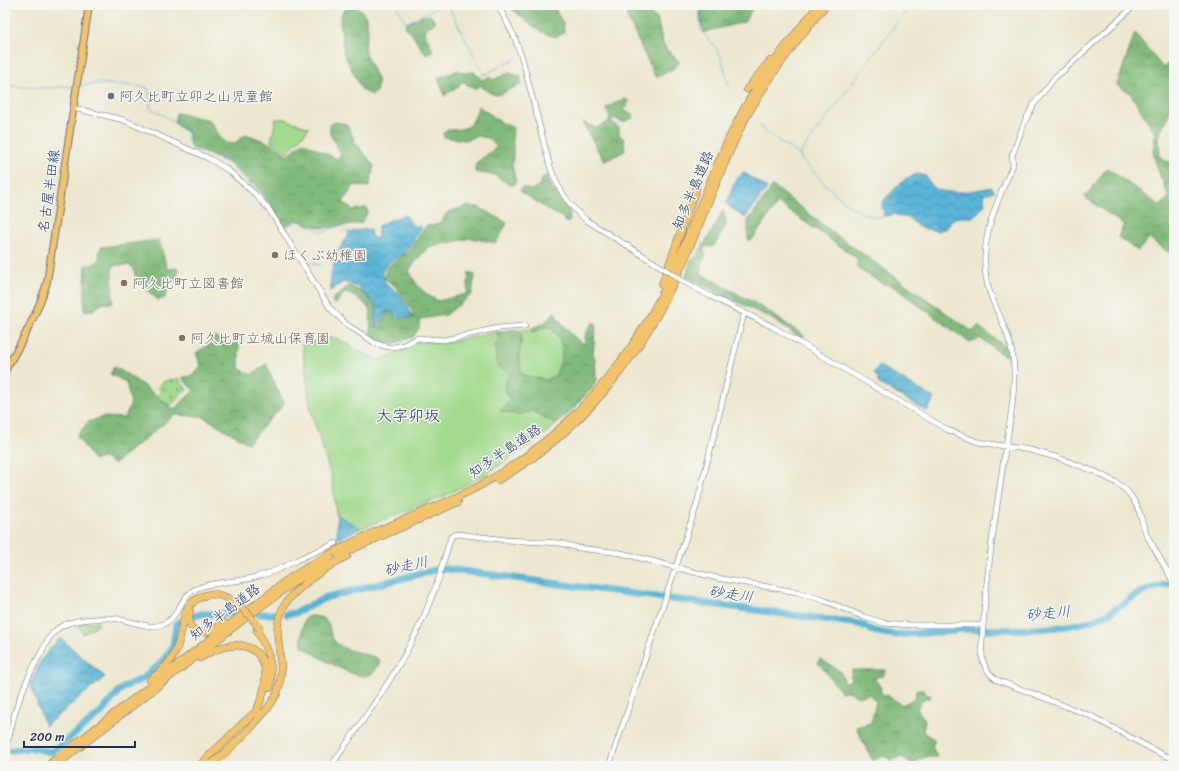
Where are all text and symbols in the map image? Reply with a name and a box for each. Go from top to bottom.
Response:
place label: 阿久比町立卯之山児童館 [119,84,273,109]
marker: 阿久比町立卯之山児童館 [106,91,116,101]
street label: 知多半島道路 [665,146,721,234]
street label: 名古屋半田線 [31,148,67,234]
place label: ほくぶ幼稚園 [283,243,367,268]
marker: ほくぶ幼稚園 [270,250,280,260]
place label: 阿久比町立図書館 [132,271,244,296]
marker: 阿久比町立図書館 [119,278,129,288]
place label: 阿久比町立城山保育園 [190,326,330,351]
marker: 阿久比町立城山保育園 [177,333,187,343]
district label: 大字卯坂 [376,401,440,430]
street label: 知多半島道路 [463,417,547,485]
water label: 砂走川 [381,548,431,584]
street label: 知多半島道路 [184,577,266,647]
water label: 砂走川 [707,578,755,610]
water label: 砂走川 [1024,598,1072,628]
scale bar [24,723,135,749]
text: 200 m [30,726,64,748]

